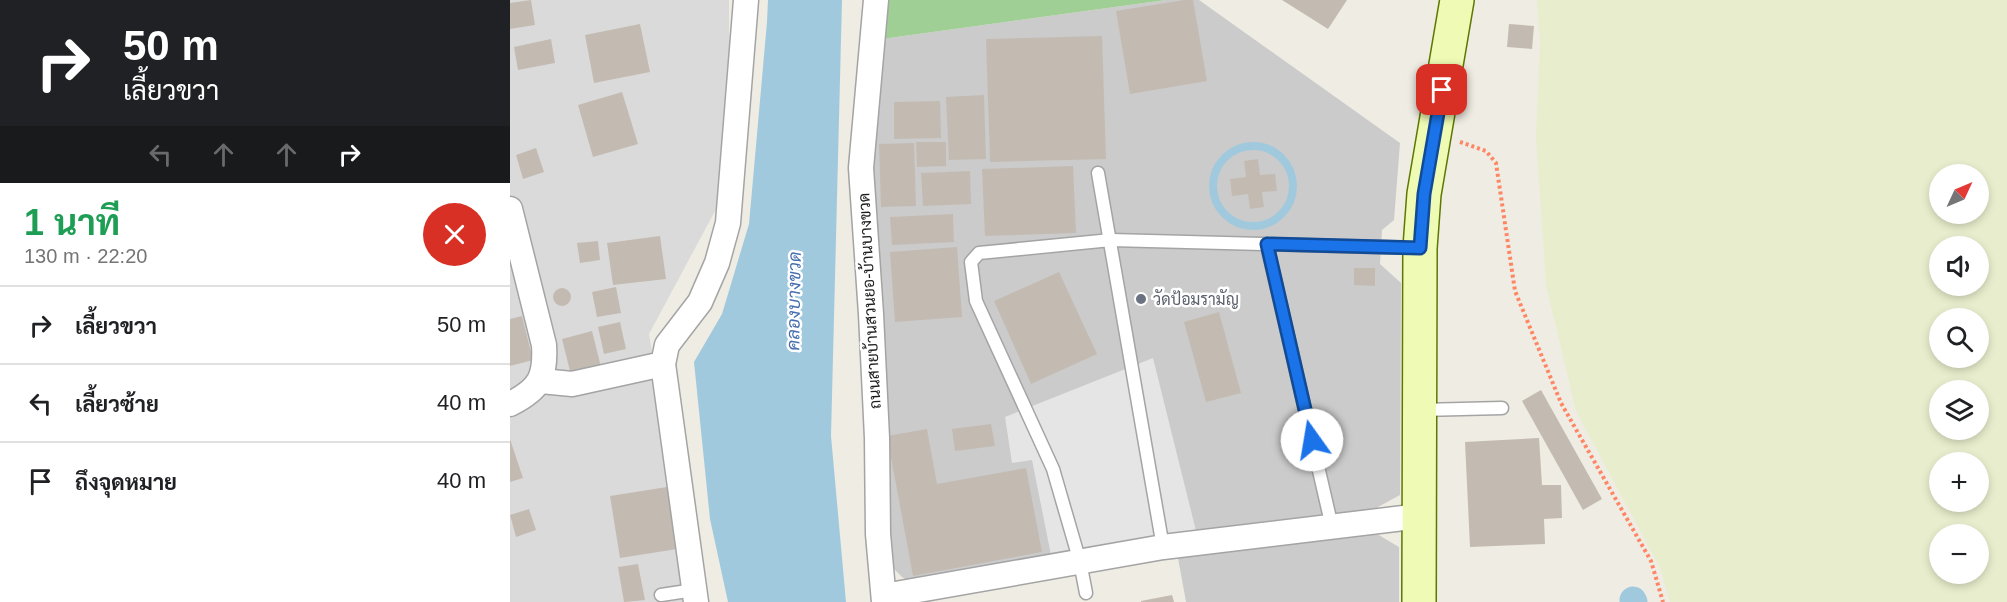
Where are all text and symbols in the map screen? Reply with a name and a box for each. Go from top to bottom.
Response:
text: 50 m [123,22,219,69]
icon: right [24,24,102,102]
pin [1416,64,1467,115]
icon: arrive [1425,73,1458,106]
text: เลี้ยวขวา [123,76,219,106]
icon: left [144,138,177,171]
icon: ahead [207,138,240,171]
icon: ahead [270,138,303,171]
icon: right [333,138,366,171]
north arrow [1929,164,1989,224]
map controls [1929,164,1989,584]
street label: ถนนสายบ้านสวนยอ-บ้านบางขวด [853,192,884,410]
text: 1 นาที [24,202,120,243]
button: close [423,203,486,266]
button: sound [1929,236,1989,296]
text: 130 m · 22:20 [24,245,147,267]
water label: คลองบางขวด [783,251,805,351]
place label: วัดป้อมรามัญ [1153,289,1239,309]
marker: วัดป้อมรามัญ [1134,292,1148,306]
button: search [1929,308,1989,368]
icon: right [24,309,57,342]
text: 50 m [437,312,486,337]
text: เลี้ยวขวา [75,314,157,339]
button: layers [1929,380,1989,440]
icon: left [24,387,57,420]
text: 40 m [437,390,486,415]
text: เลี้ยวซ้าย [75,392,159,417]
position arrow [1280,408,1344,472]
button: + [1929,452,1989,512]
icon: arrive [24,465,57,498]
text: 40 m [437,468,486,493]
text: ถึงจุดหมาย [75,470,177,495]
button: − [1929,524,1989,584]

